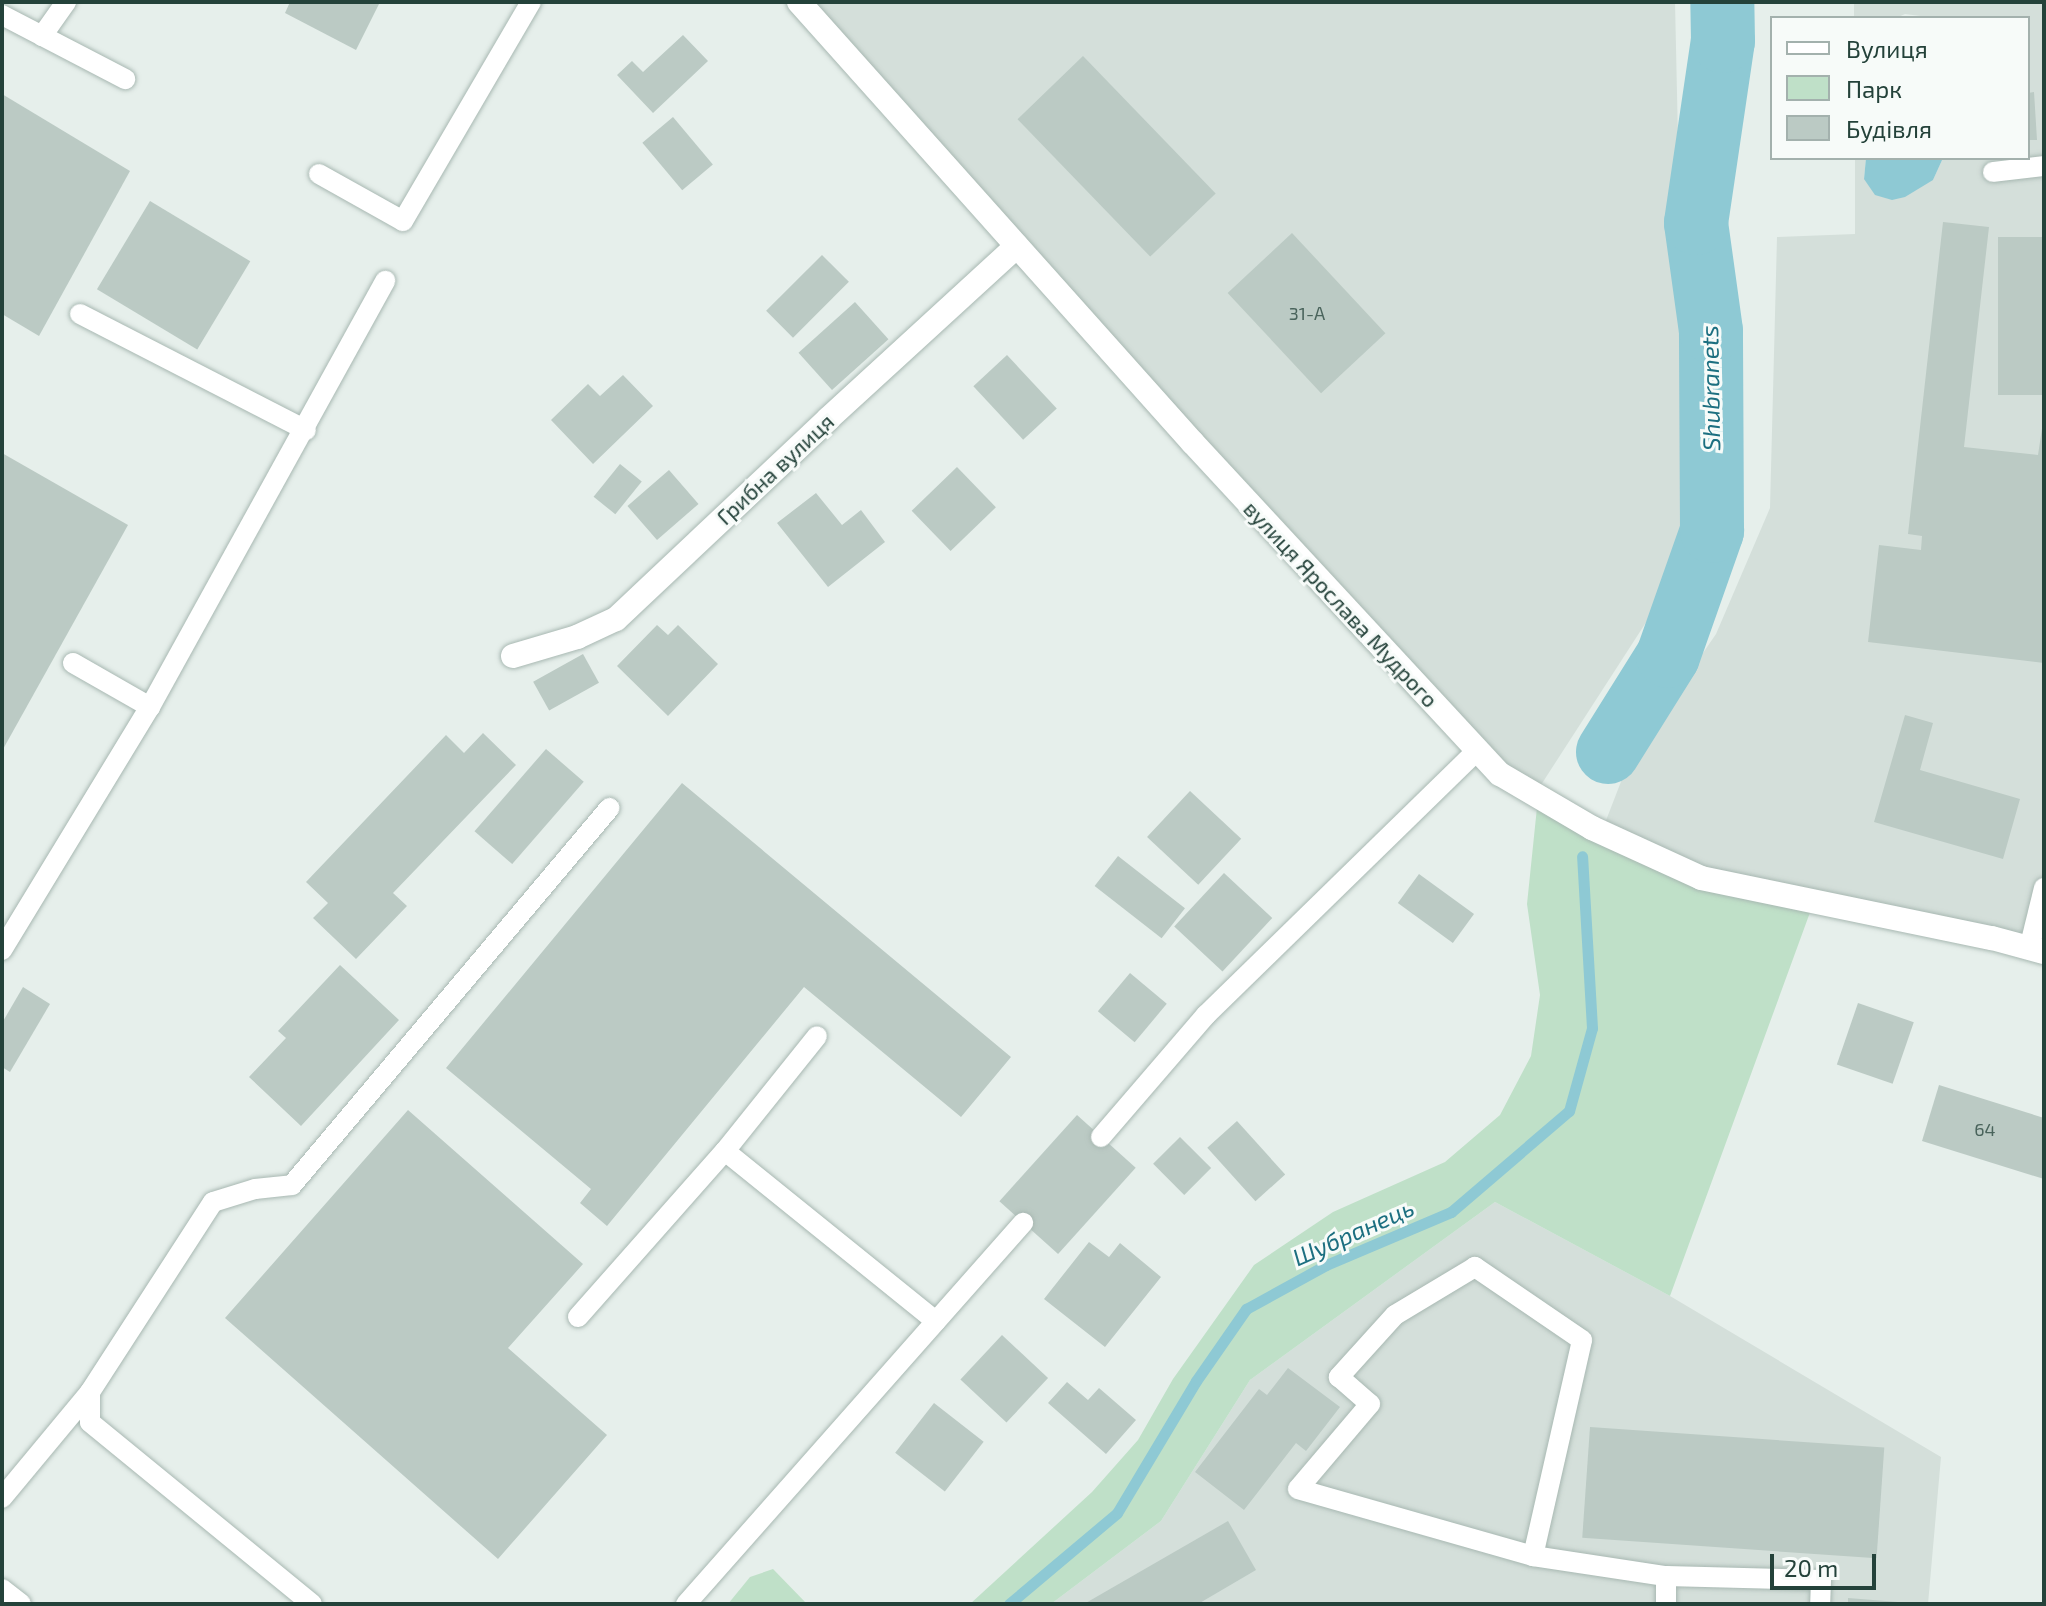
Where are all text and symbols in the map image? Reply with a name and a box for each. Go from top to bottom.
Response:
legend [1770,16,2030,160]
text: Вулиця [1846,34,1928,63]
text: Парк [1846,74,1902,103]
text: Будівля [1846,114,1932,143]
house number: 31-А [1289,302,1325,324]
water label: Shubranets [1695,325,1725,451]
street label: Грибна вулиця [711,408,839,530]
street label: вулиця Ярослава Мудрого [1238,495,1444,713]
house number: 64 [1974,1118,1996,1140]
water label: Шубранець [1288,1192,1418,1272]
scale bar [1774,1538,1880,1588]
text: 20 m [1784,1553,1838,1582]

